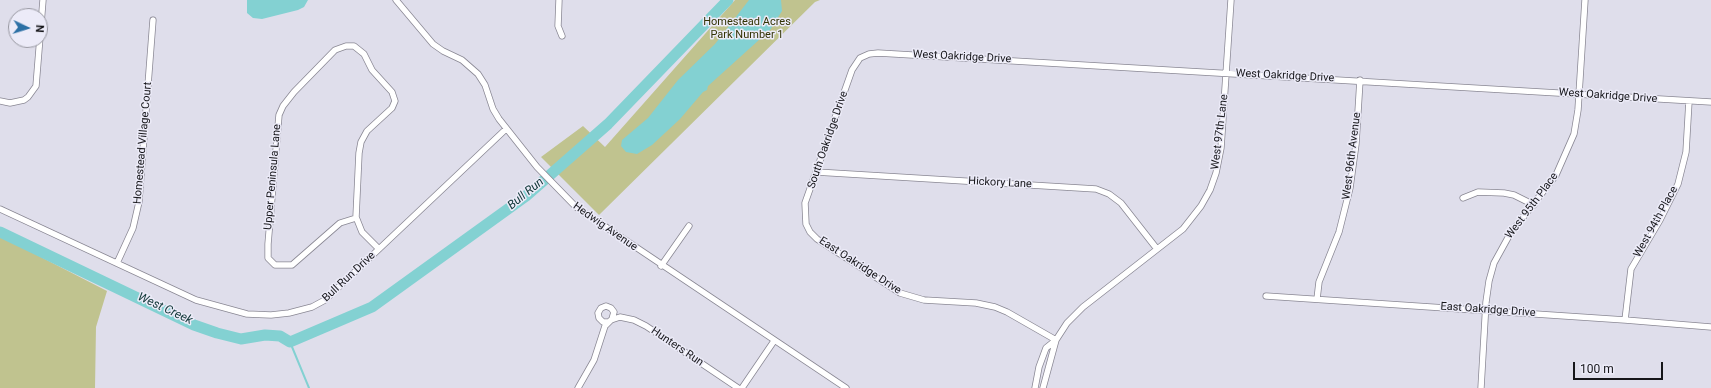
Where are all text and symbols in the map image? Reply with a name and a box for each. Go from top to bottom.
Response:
north arrow [8,8,48,48]
park label: Homestead Acres Park Number 1 [703,15,791,41]
text: N [33,24,46,33]
street label: West Oakridge Drive [912,48,1012,66]
street label: West Oakridge Drive [1235,67,1335,85]
street label: Homestead Village Court [131,81,155,205]
street label: West Oakridge Drive [1558,86,1658,106]
street label: South Oakridge Drive [805,89,851,191]
street label: West 97th Lane [1209,93,1231,171]
street label: West 96th Avenue [1340,111,1364,201]
street label: Upper Peninsula Lane [262,124,284,230]
street label: West 95th Place [1503,170,1561,242]
water label: Bull Run [505,175,547,213]
street label: Hickory Lane [968,175,1032,191]
street label: West 94th Place [1631,184,1681,260]
street label: Hedwig Avenue [570,200,640,254]
street label: East Oakridge Drive [816,234,904,298]
street label: Bull Run Drive [320,249,378,305]
water label: West Creek [135,290,195,328]
street label: East Oakridge Drive [1440,300,1536,320]
street label: Hunters Run [648,325,706,369]
scale bar [1575,354,1665,380]
text: 100 m [1580,362,1614,376]

